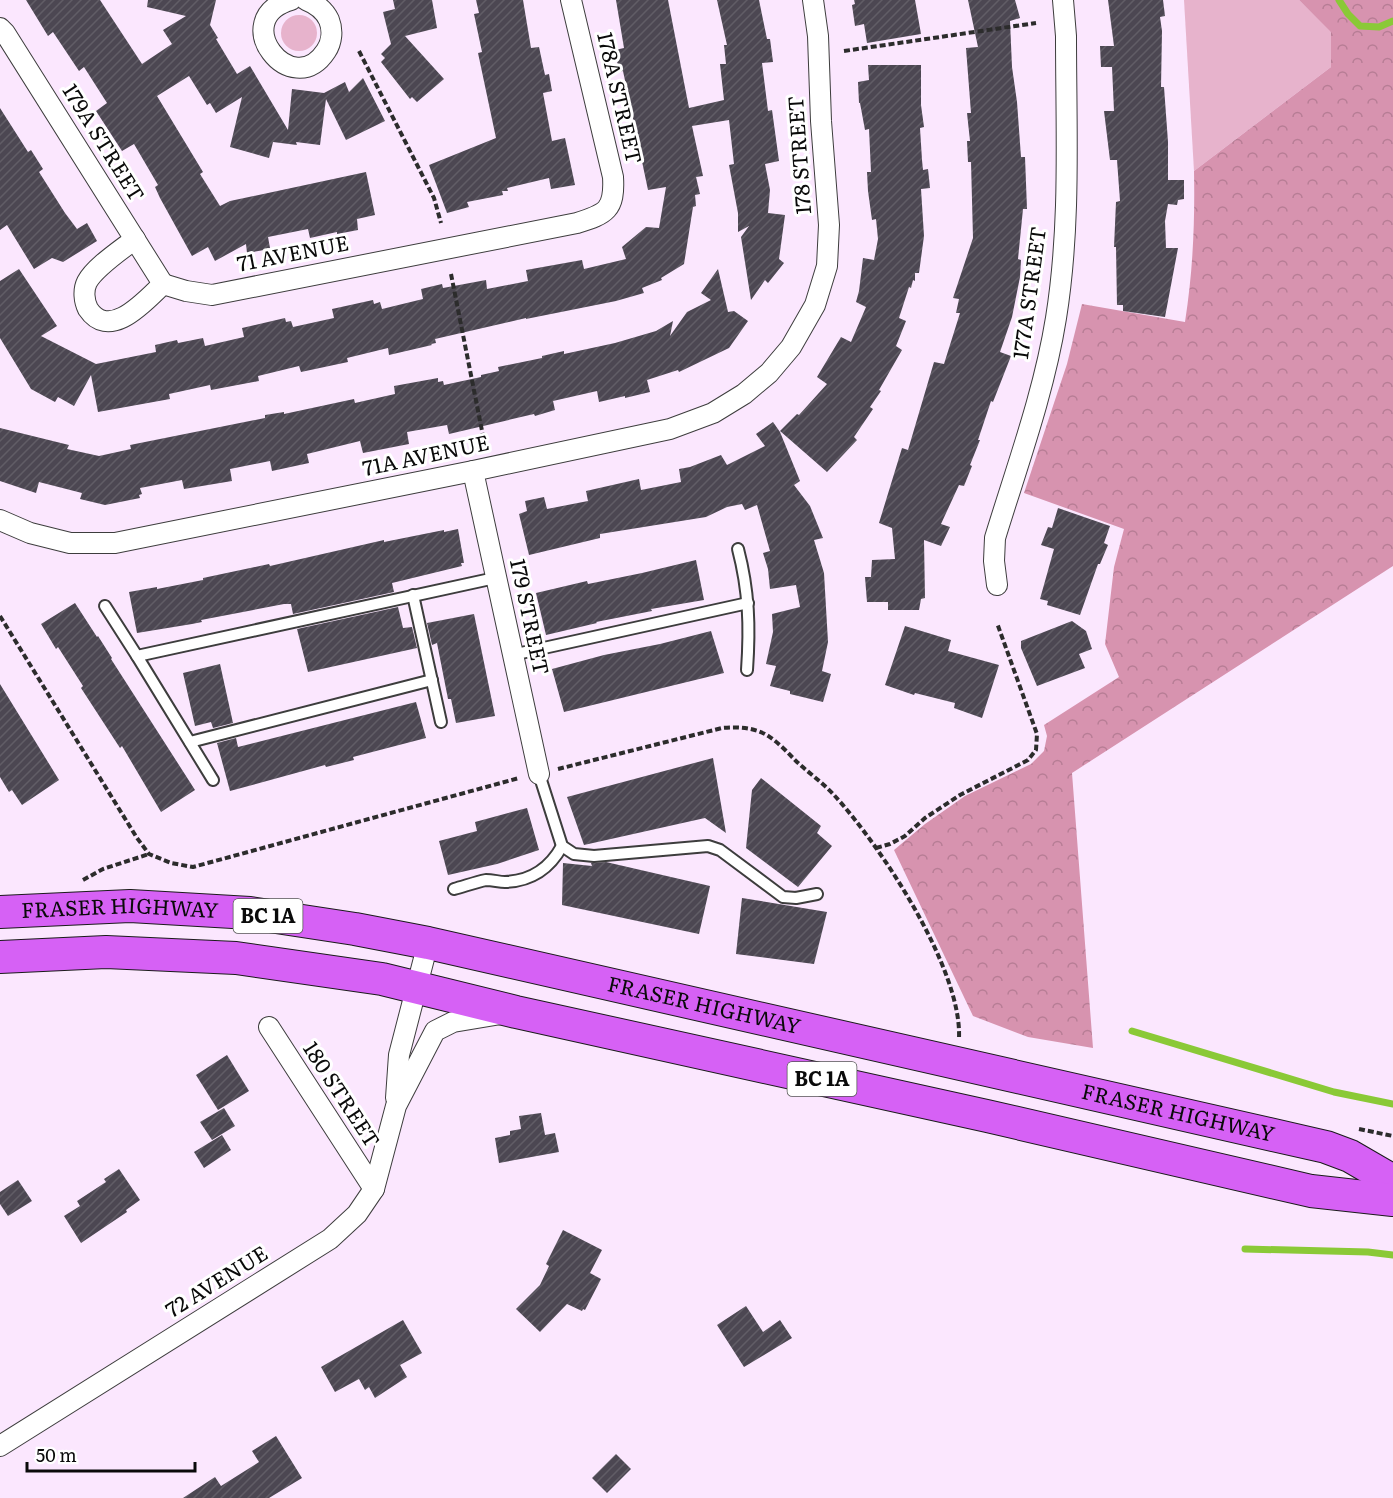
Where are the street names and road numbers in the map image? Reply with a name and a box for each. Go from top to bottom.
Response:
street label: 178A STREET [591,29,652,166]
street label: 179A STREET [57,77,154,207]
street label: 178 STREET [778,95,817,216]
street label: 177A STREET [1003,224,1052,361]
street label: 71 AVENUE [234,226,351,278]
street label: 71A AVENUE [359,425,492,482]
street label: 179 STREET [504,555,559,678]
street label: FRASER HIGHWAY [20,888,219,924]
road number: BC 1A [234,899,302,933]
street label: FRASER HIGHWAY [605,966,804,1040]
street label: 180 STREET [297,1034,389,1153]
road number: BC 1A [788,1062,856,1096]
street label: FRASER HIGHWAY [1079,1074,1278,1148]
street label: 72 AVENUE [159,1236,273,1324]

